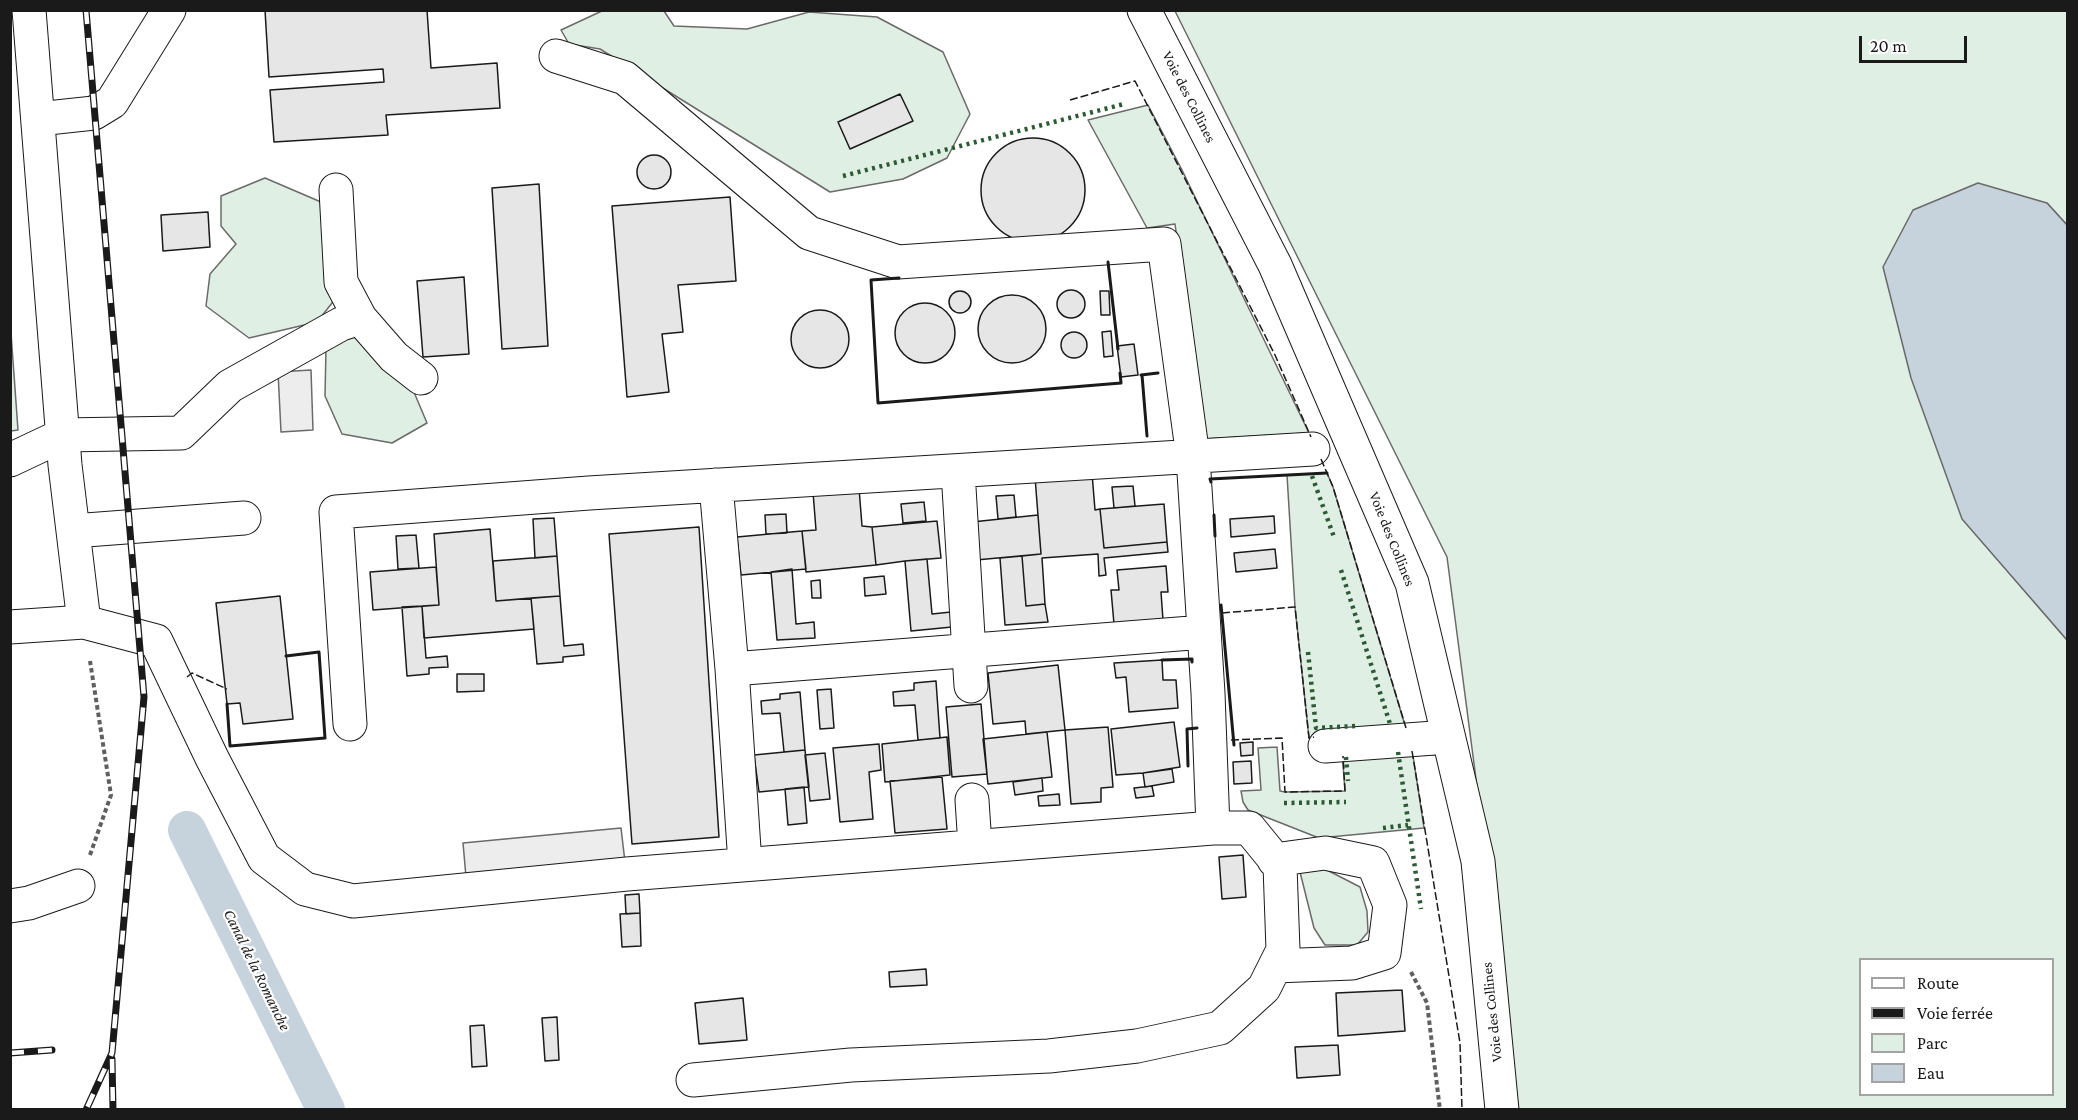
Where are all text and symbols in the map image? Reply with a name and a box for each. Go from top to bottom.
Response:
scale bar [1862,24,1970,62]
text: 20 m [1870,36,1907,56]
street label: Voie des Collines [1158,48,1220,146]
street label: Voie des Collines [1365,489,1419,589]
water label: Canal de la Romanche [219,906,295,1034]
legend [1859,958,2054,1096]
street label: Voie des Collines [1478,961,1506,1063]
text: Route [1917,973,1959,993]
text: Voie ferrée [1917,1003,1993,1023]
text: Parc [1917,1033,1948,1053]
text: Eau [1917,1063,1945,1083]

